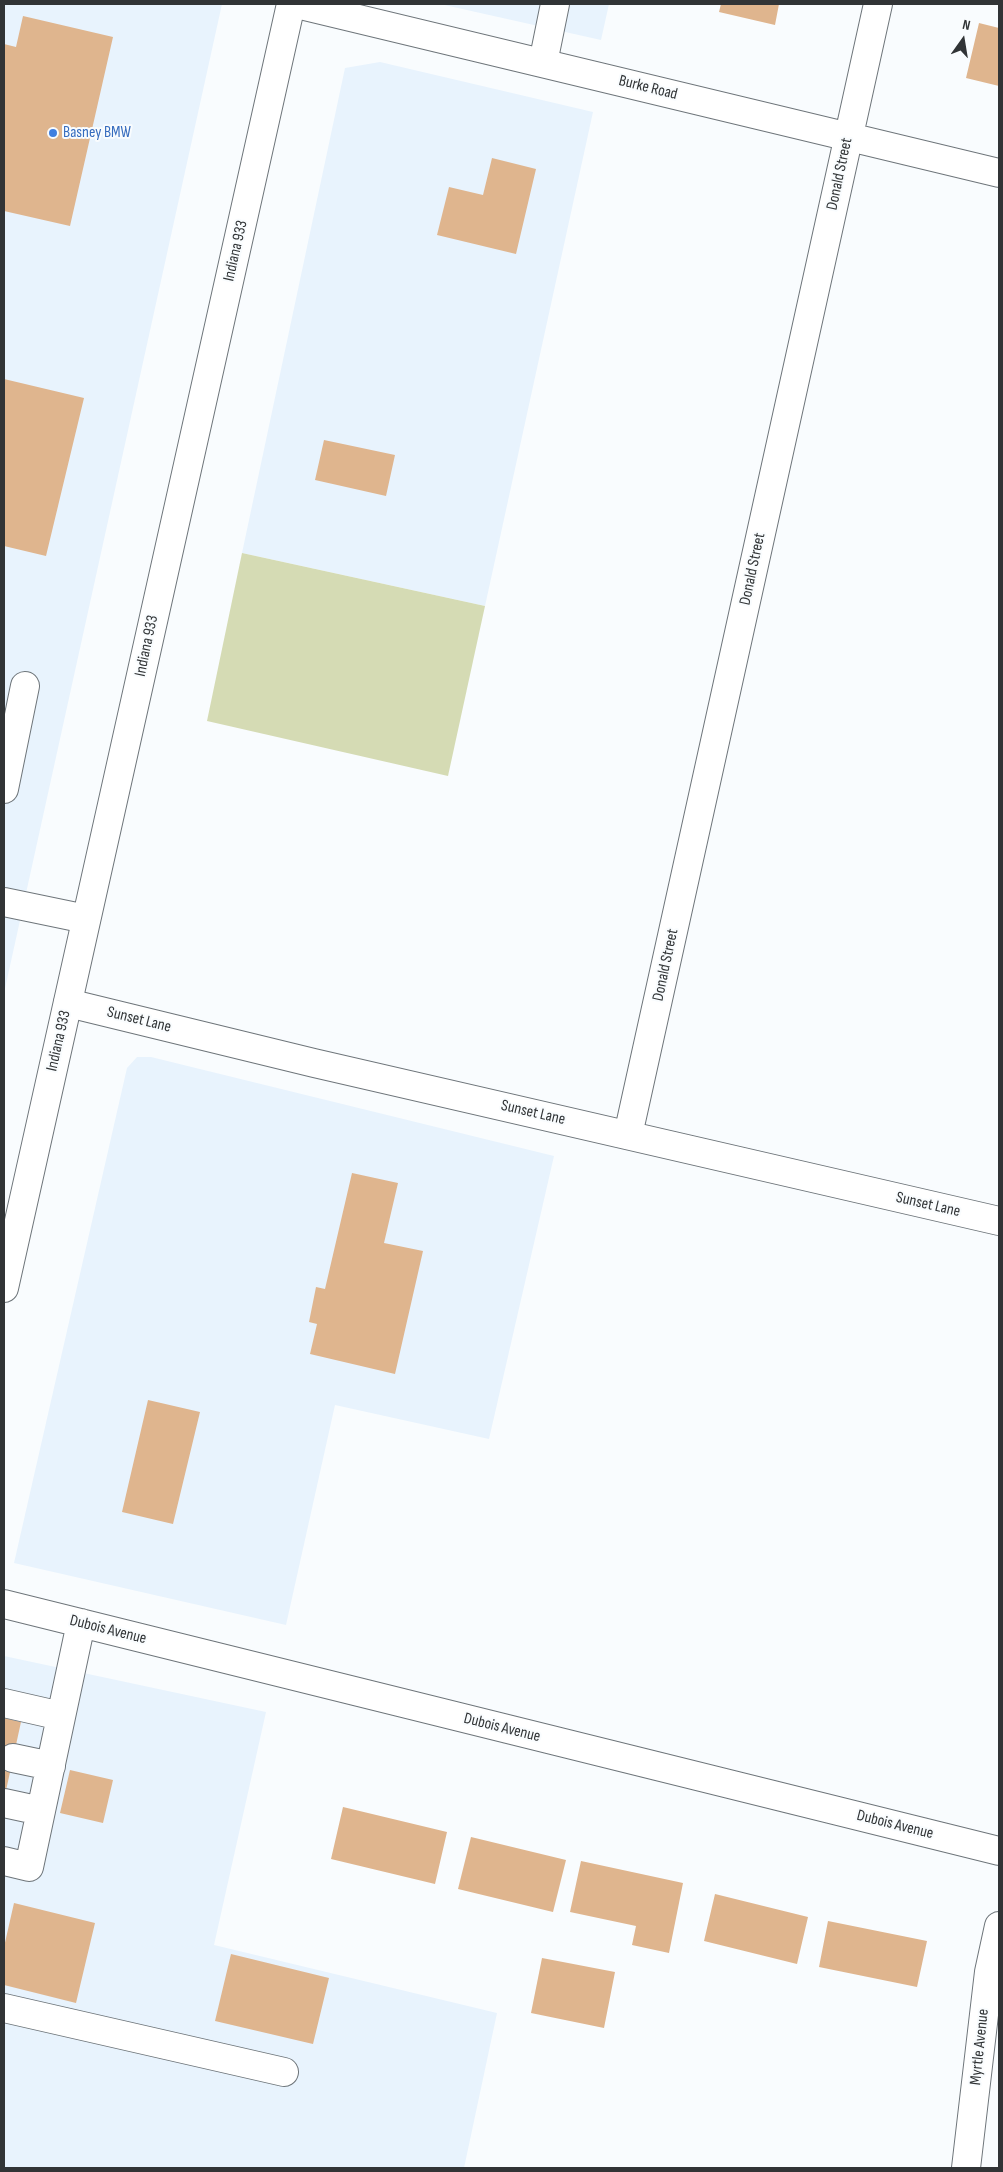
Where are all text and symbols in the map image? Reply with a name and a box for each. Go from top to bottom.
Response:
north arrow [938,15,988,65]
text: N [961,16,972,34]
street label: Burke Road [617,71,679,105]
place label: Basney BMW [63,123,131,143]
marker: Basney BMW [47,127,59,139]
street label: Donald Street [823,136,857,212]
street label: Indiana 933 [220,219,252,283]
street label: Donald Street [736,531,770,607]
street label: Indiana 933 [131,614,163,678]
street label: Donald Street [649,927,683,1003]
street label: Sunset Lane [105,1003,173,1037]
street label: Indiana 933 [43,1009,75,1073]
street label: Sunset Lane [499,1096,567,1130]
street label: Sunset Lane [894,1188,962,1222]
street label: Dubois Avenue [68,1611,148,1649]
street label: Dubois Avenue [462,1709,542,1747]
street label: Dubois Avenue [855,1806,935,1844]
street label: Myrtle Avenue [966,2008,994,2086]

